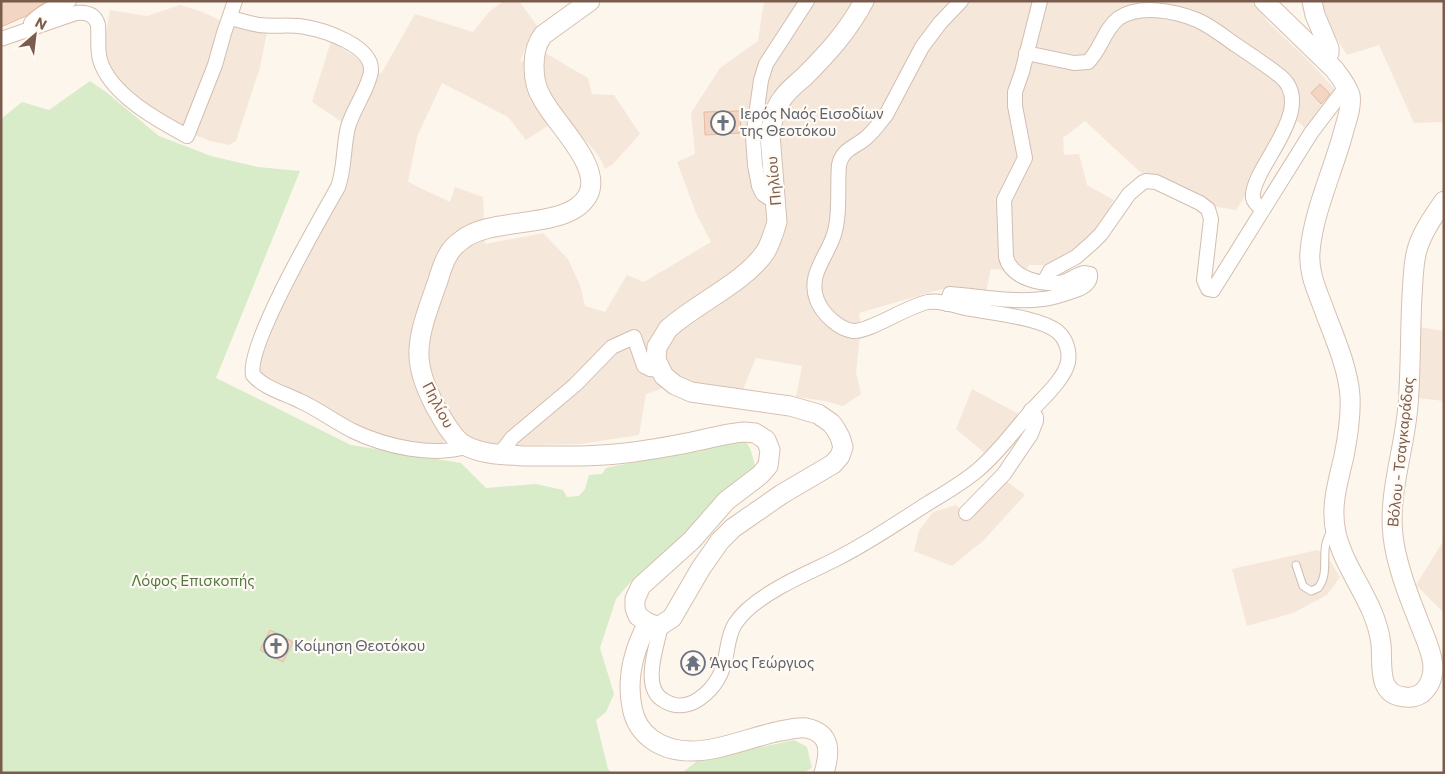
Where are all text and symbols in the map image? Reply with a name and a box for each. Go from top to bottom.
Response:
north arrow [10,10,60,60]
text: N [33,13,50,33]
place label: Ιερός Ναός Εισοδίων της Θεοτόκου [740,104,884,139]
church icon: Ιερός Ναός Εισοδίων της Θεοτόκου [710,110,736,136]
street label: Πηλίου [762,156,784,207]
street label: Βόλου - Τσαγκαράδας [1383,376,1417,528]
street label: Πηλίου [419,378,458,431]
park label: Λόφος Επισκοπής [131,571,255,589]
church icon: Κοίμηση Θεοτόκου [263,633,289,659]
place label: Κοίμηση Θεοτόκου [294,636,425,654]
temple icon: Άγιος Γεώργιος [680,650,706,676]
place label: Άγιος Γεώργιος [709,653,814,671]

